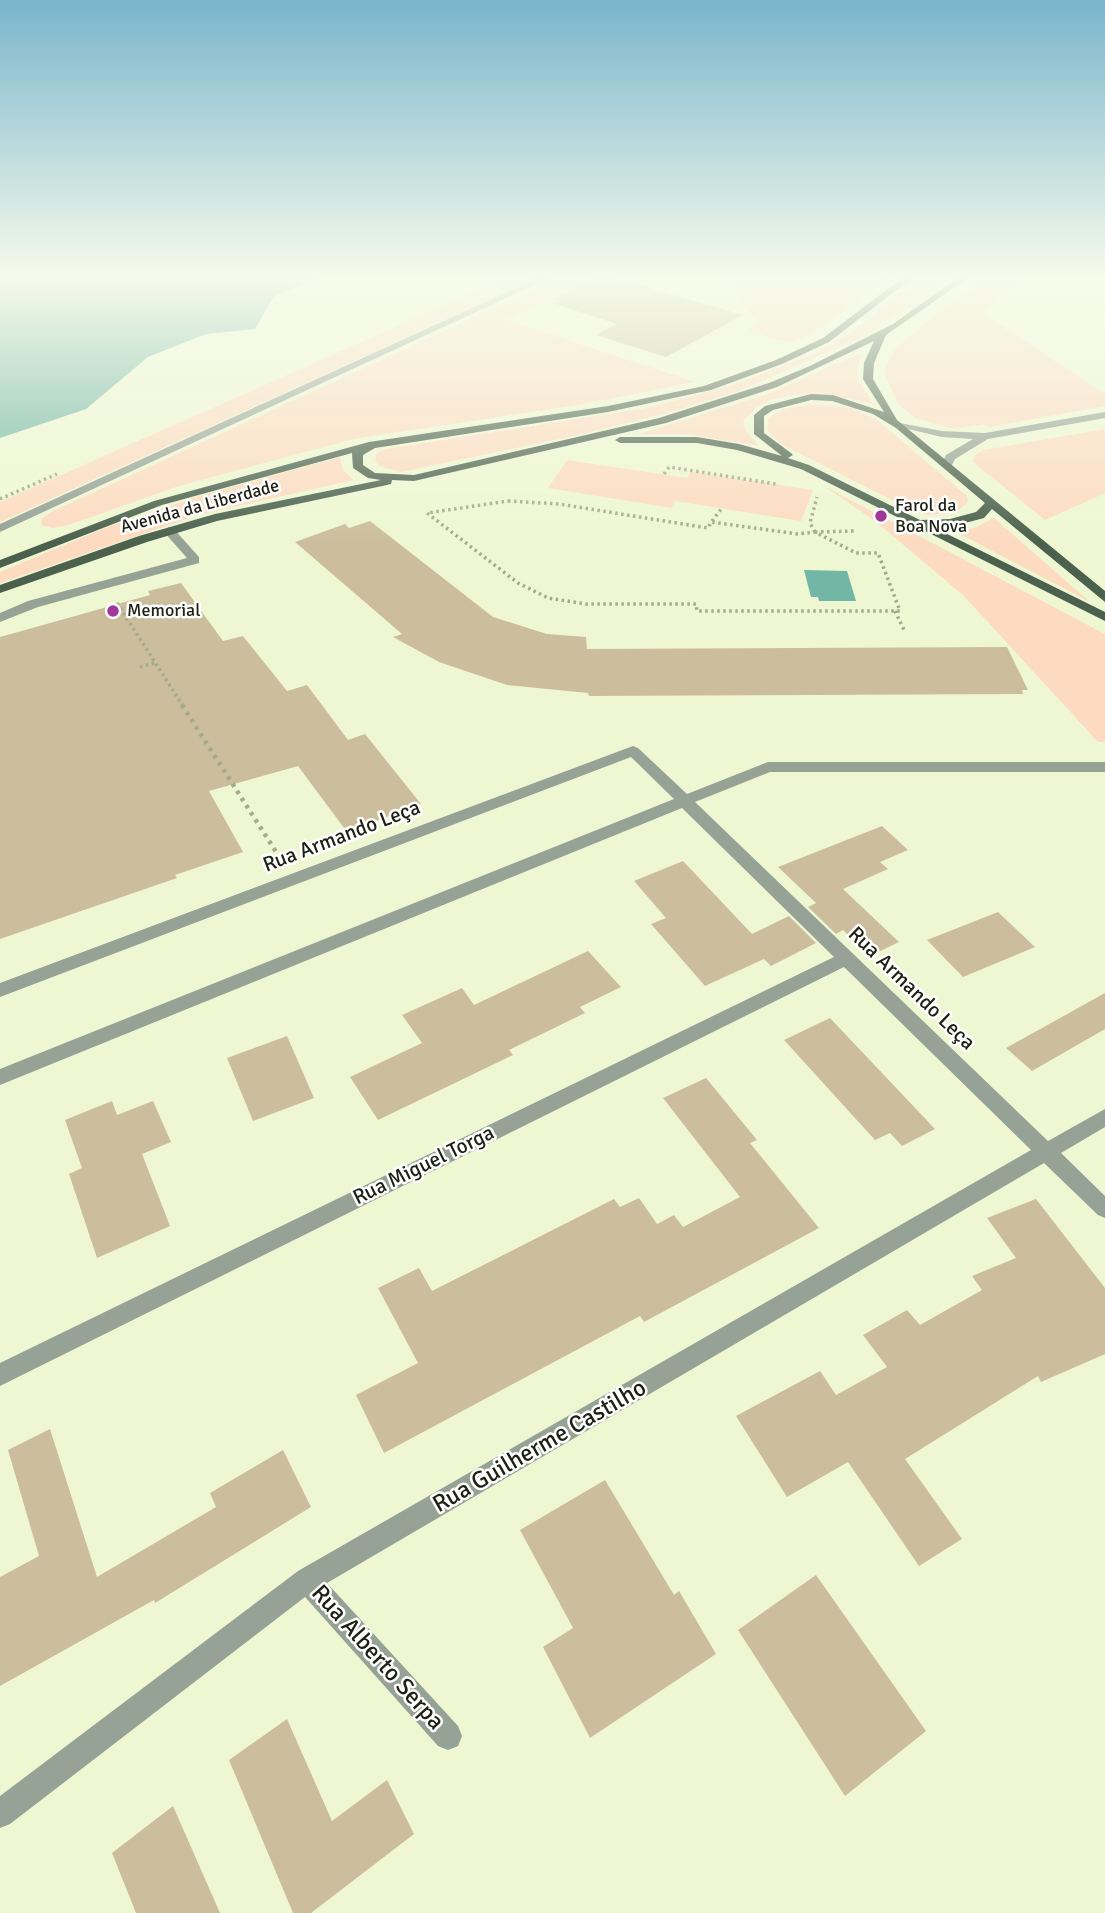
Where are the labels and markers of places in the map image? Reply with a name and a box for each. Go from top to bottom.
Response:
place label: Farol da Boa Nova [895,495,967,538]
marker: Farol da Boa Nova [873,508,889,524]
place label: Memorial [127,600,200,622]
marker: Memorial [105,603,121,619]

